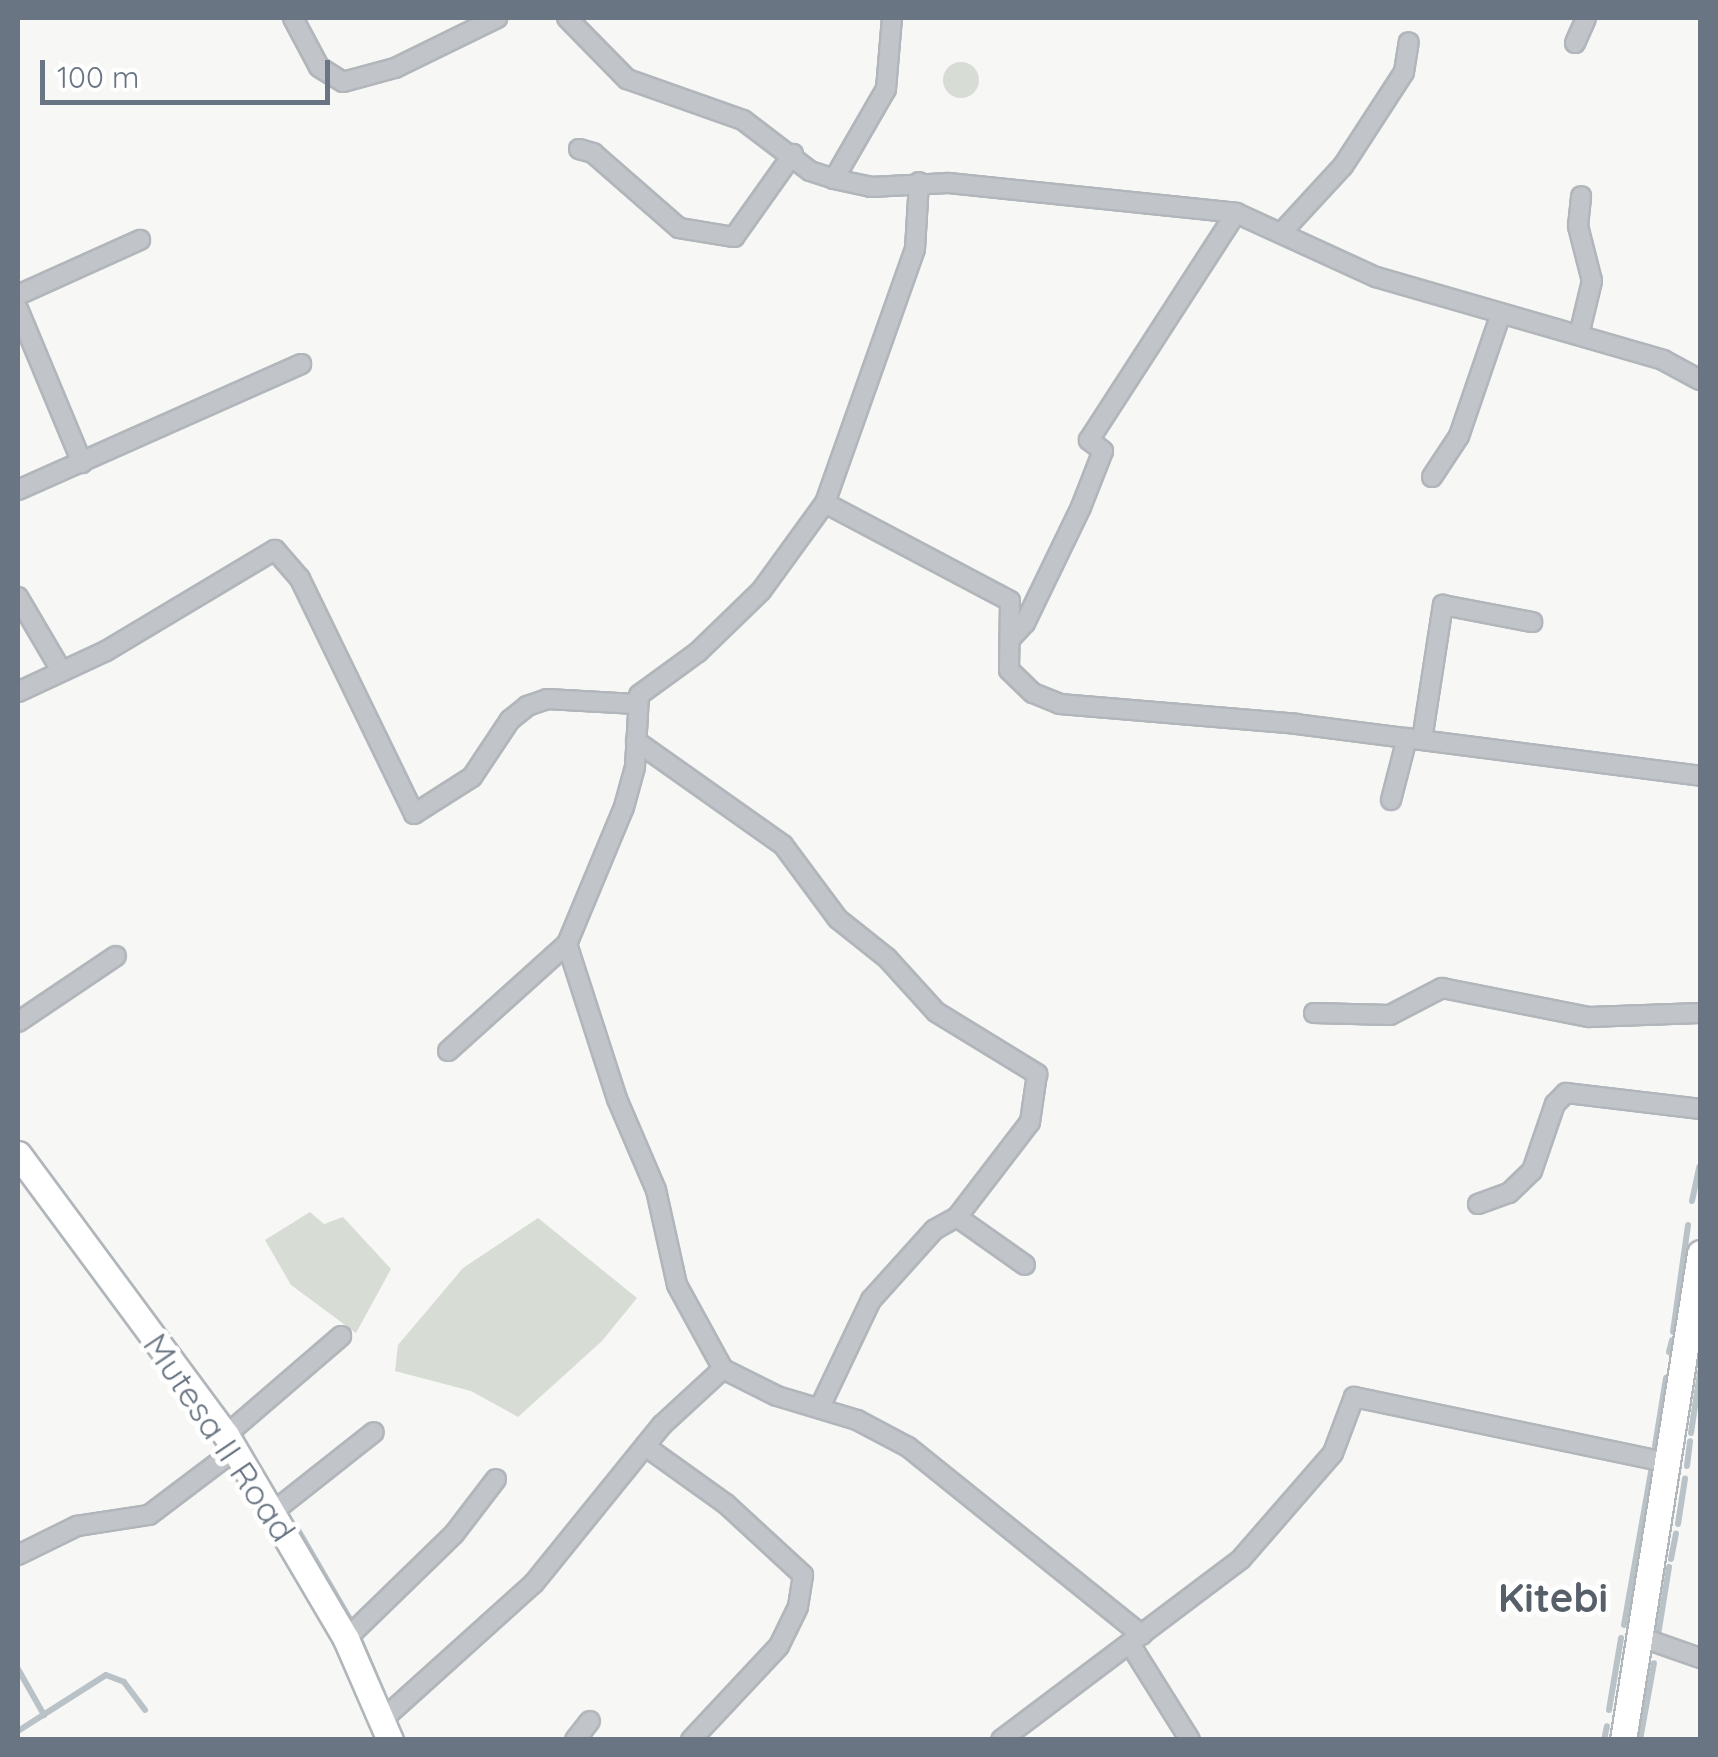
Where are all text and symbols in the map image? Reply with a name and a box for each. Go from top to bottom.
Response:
scale bar [45,40,335,102]
text: 100 m [57,58,139,96]
street label: Mutesa II Road [135,1325,305,1549]
district label: Kitebi [1498,1573,1608,1621]

